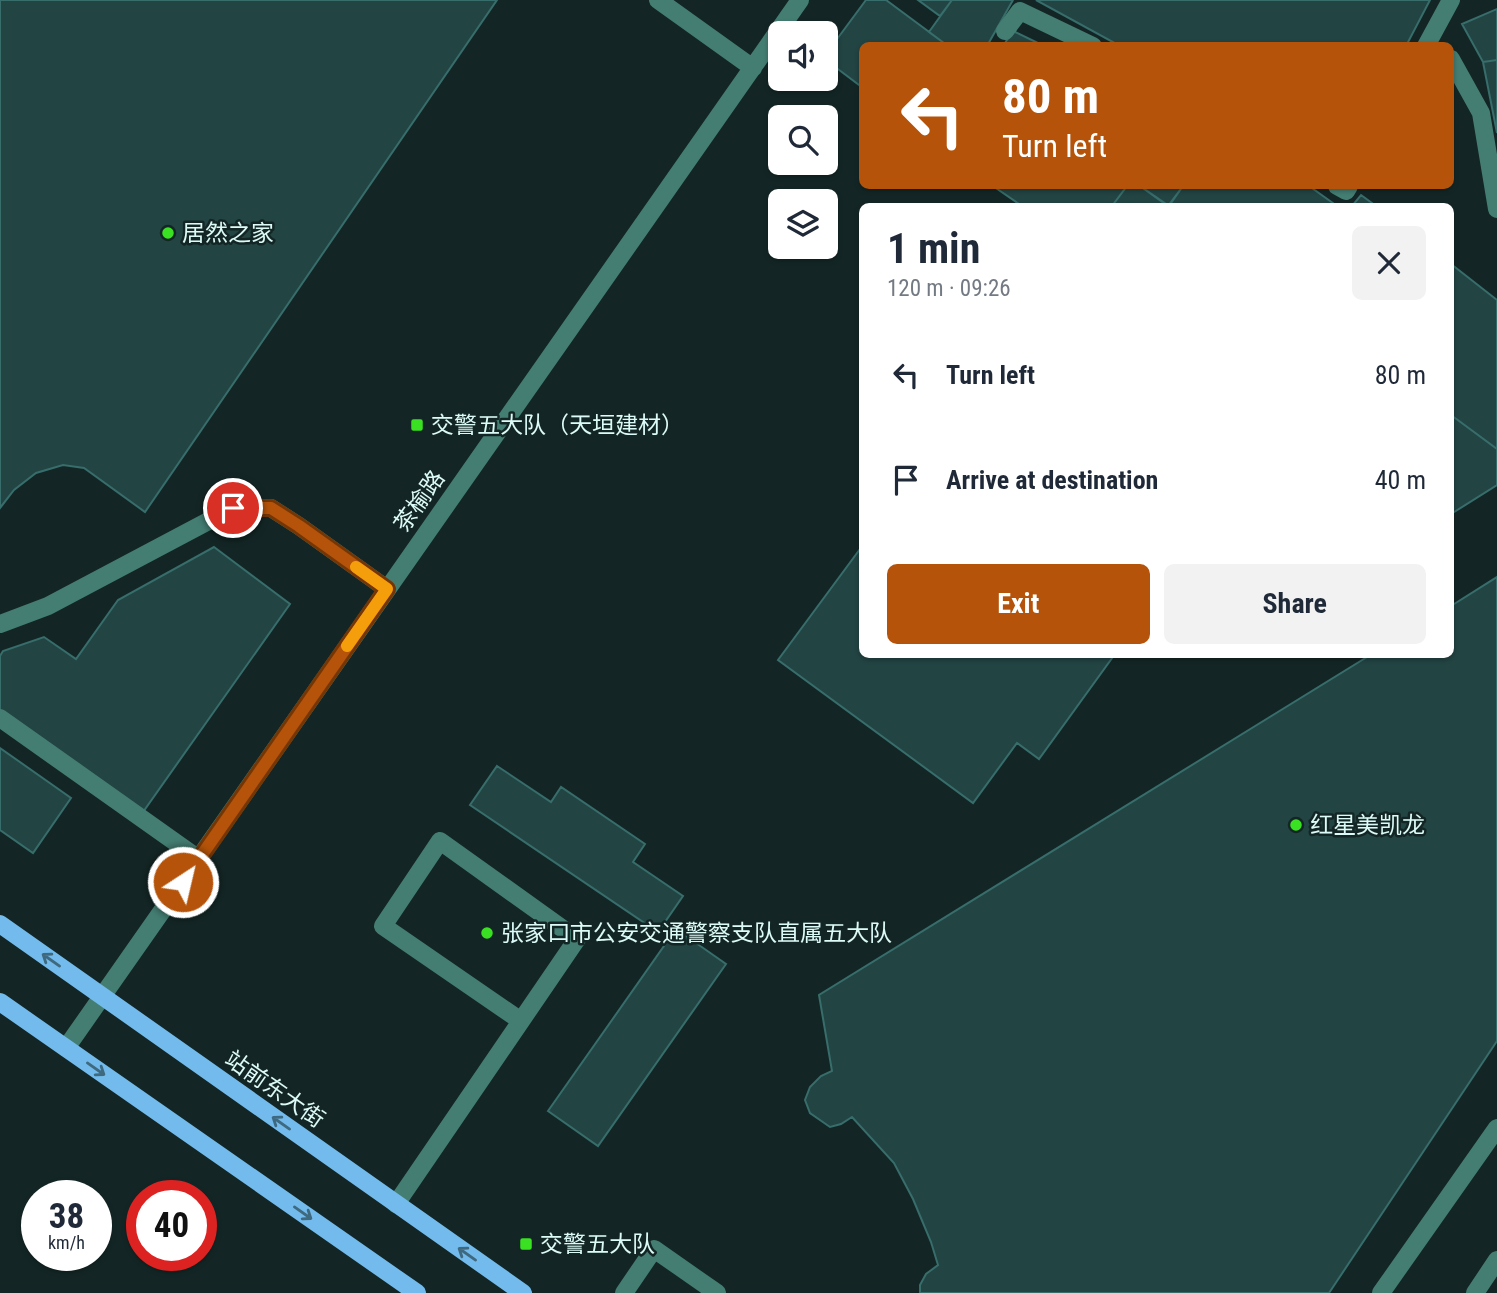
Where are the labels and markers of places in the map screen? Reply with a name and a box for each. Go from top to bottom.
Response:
place label: 居然之家 [182,220,274,247]
marker: 居然之家 [160,225,176,241]
place label: 交警五大队（天垣建材） [431,412,684,439]
marker: 交警五大队（天垣建材） [409,417,425,433]
pin [203,478,263,538]
place label: 红星美凯龙 [1310,812,1425,839]
marker: 红星美凯龙 [1288,817,1304,833]
place label: 张家口市公安交通警察支队直属五大队 [501,920,892,947]
marker: 张家口市公安交通警察支队直属五大队 [479,925,495,941]
place label: 交警五大队 [540,1231,655,1258]
marker: 交警五大队 [518,1236,534,1252]

